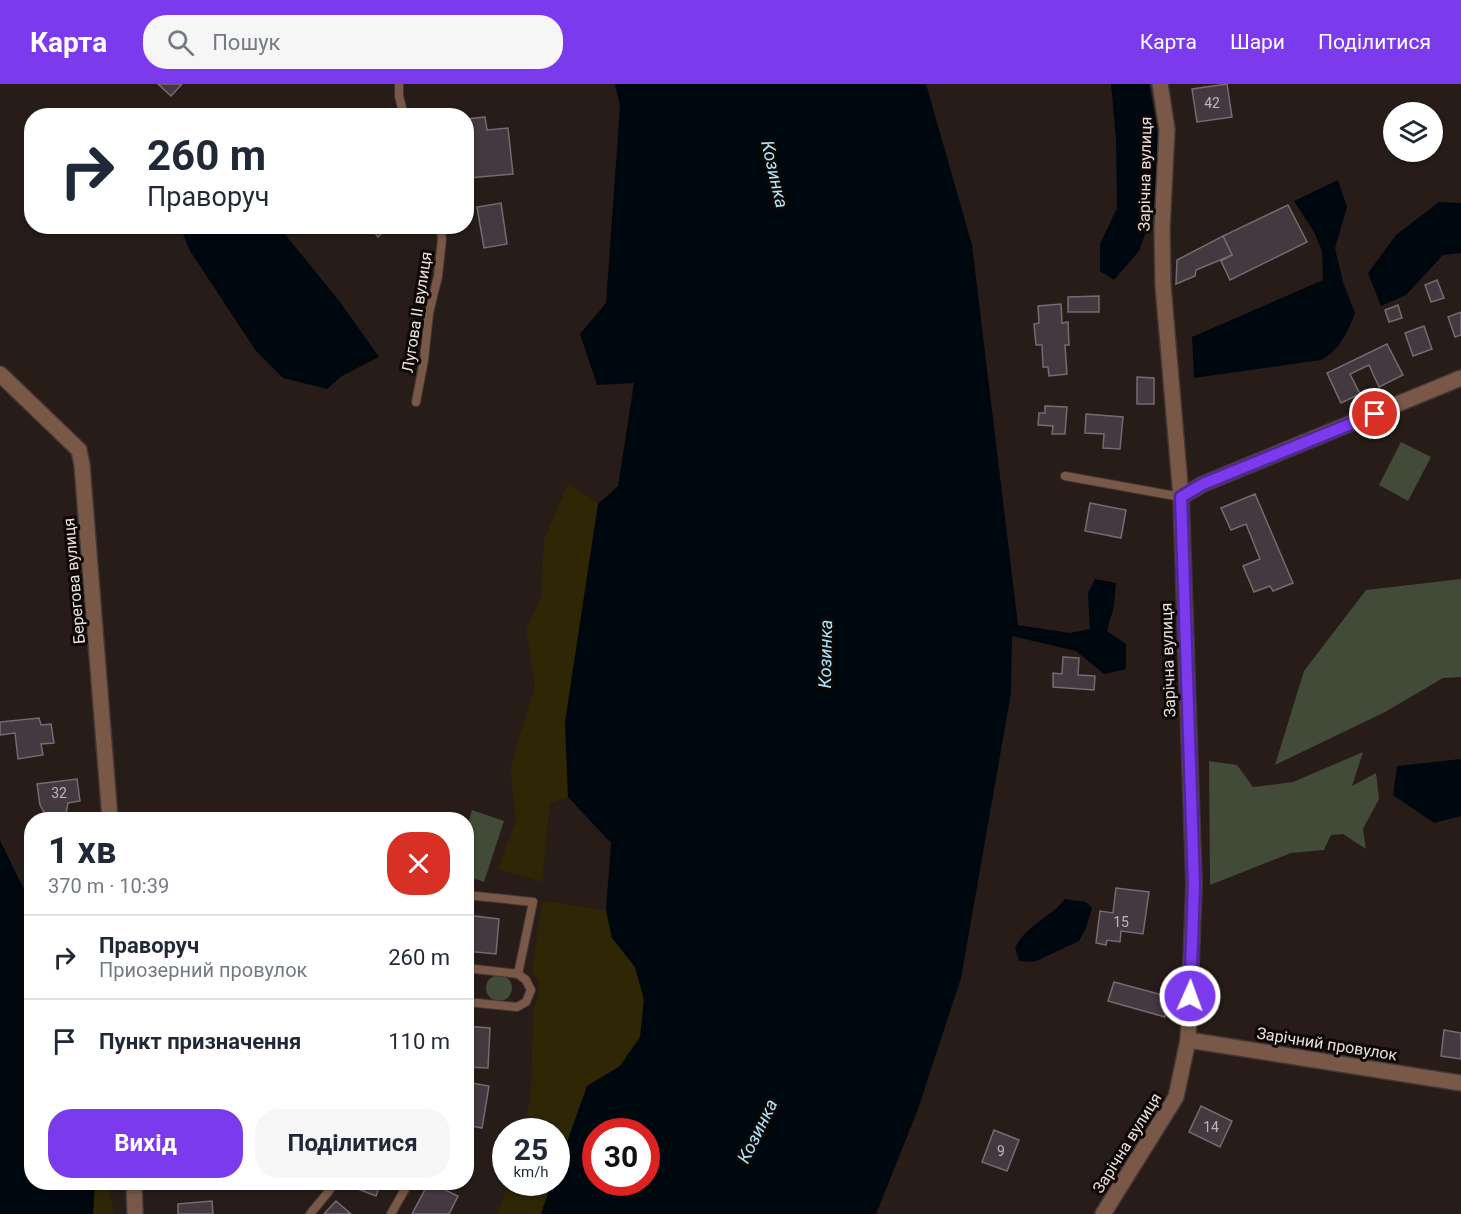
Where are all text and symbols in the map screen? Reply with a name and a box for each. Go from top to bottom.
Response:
search box [143,15,563,69]
text: Карта [30,26,107,59]
icon: search [164,26,197,59]
text: Пошук [212,30,280,55]
text: Карта [1140,30,1197,54]
text: Шари [1230,30,1285,54]
text: Поділитися [1318,30,1431,54]
house number: 42 [1204,95,1220,111]
map controls [1383,102,1443,162]
button: layers [1383,102,1443,162]
street label: Зарічна вулиця [1134,116,1156,232]
text: 260 m [147,131,266,180]
icon: right [48,132,126,210]
water label: Козинка [757,138,793,210]
text: Праворуч [147,181,269,213]
street label: Лугова II вулиця [398,250,436,374]
pin [1349,388,1400,439]
icon: arrive [1358,397,1391,430]
street label: Берегова вулиця [59,517,89,645]
street label: Зарічна вулиця [1157,602,1179,718]
water label: Козинка [814,619,836,689]
house number: 32 [51,785,67,801]
text: 1 хв [48,830,116,872]
button: close [387,832,450,895]
text: 370 m · 10:39 [48,874,169,898]
house number: 15 [1113,914,1129,930]
text: Праворуч [99,933,199,958]
icon: right [48,941,81,974]
text: 260 m [388,945,450,970]
text: Приозерний провулок [99,958,307,982]
position arrow [1158,964,1222,1028]
street label: Зарічний провулок [1255,1024,1399,1065]
icon: arrive [48,1025,81,1058]
text: Пункт призначення [99,1029,301,1054]
text: 110 m [388,1029,450,1054]
street label: Зарічна вулиця [1089,1089,1165,1197]
water label: Козинка [732,1095,782,1167]
button: Вихід [48,1109,243,1178]
button: Поділитися [255,1109,450,1178]
speed limit sign: 30 [582,1118,660,1196]
house number: 14 [1203,1119,1219,1135]
text: 25 [514,1132,548,1167]
house number: 9 [997,1143,1005,1159]
text: km/h [513,1163,549,1181]

